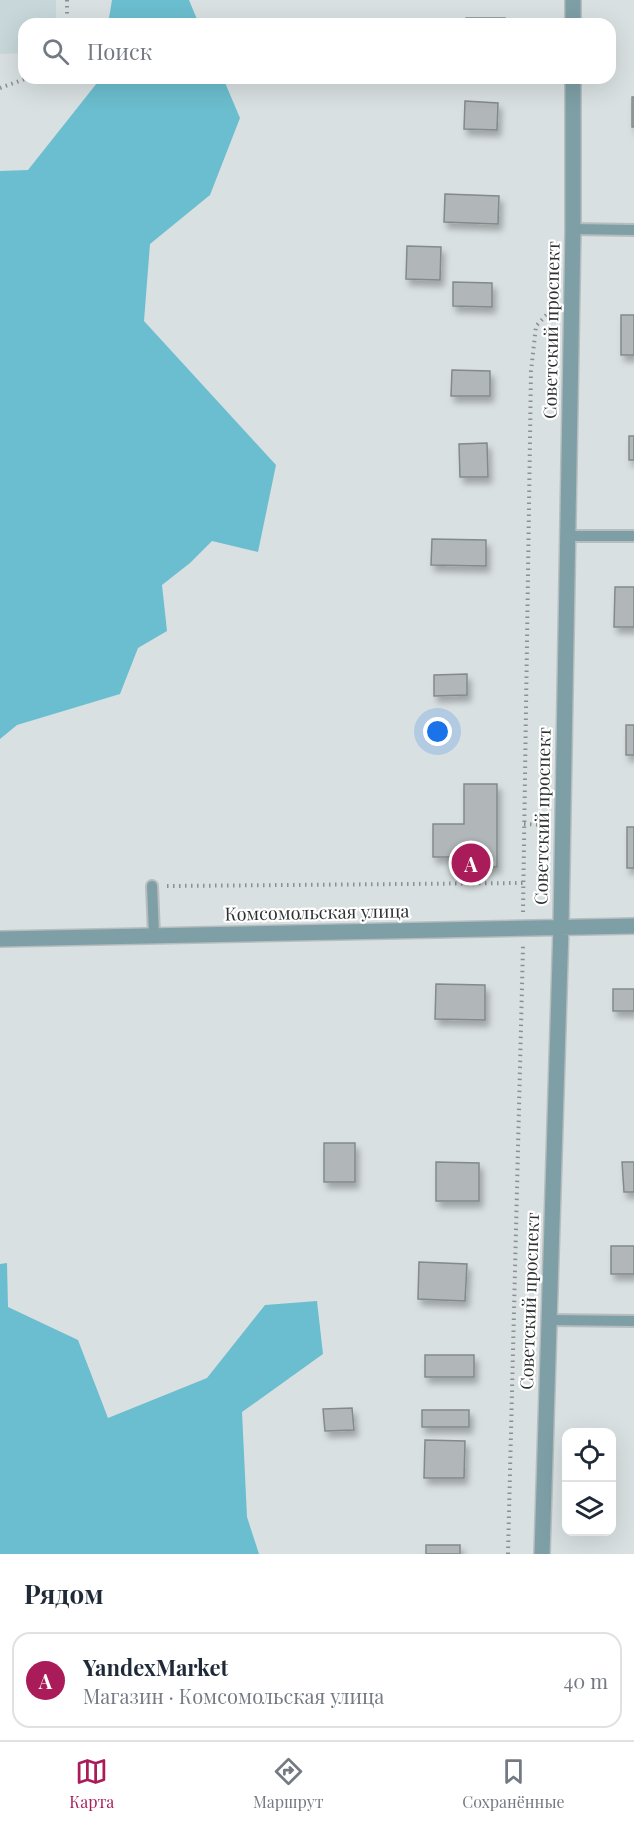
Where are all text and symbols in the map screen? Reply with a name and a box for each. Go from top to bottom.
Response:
search box [18,18,616,84]
icon: search [39,35,72,68]
text: Поиск [87,36,152,66]
street label: Советский проспект [537,241,565,419]
your location [423,717,452,746]
street label: Советский проспект [528,727,556,905]
pin: A [452,840,490,886]
street label: Комсомольская улица [224,898,410,926]
street label: Советский проспект [514,1212,544,1390]
map controls [562,1428,616,1536]
button: locate [562,1428,616,1482]
button: layers [562,1482,616,1536]
text: Рядом [24,1576,103,1611]
text: YandexMarket [83,1652,228,1682]
text: A [39,1667,52,1694]
text: 40 m [563,1667,608,1694]
text: Магазин · Комсомольская улица [83,1682,384,1709]
tab: Карта [69,1755,114,1812]
tab: Маршрут [253,1755,324,1812]
tab: Сохранённые [462,1755,565,1812]

